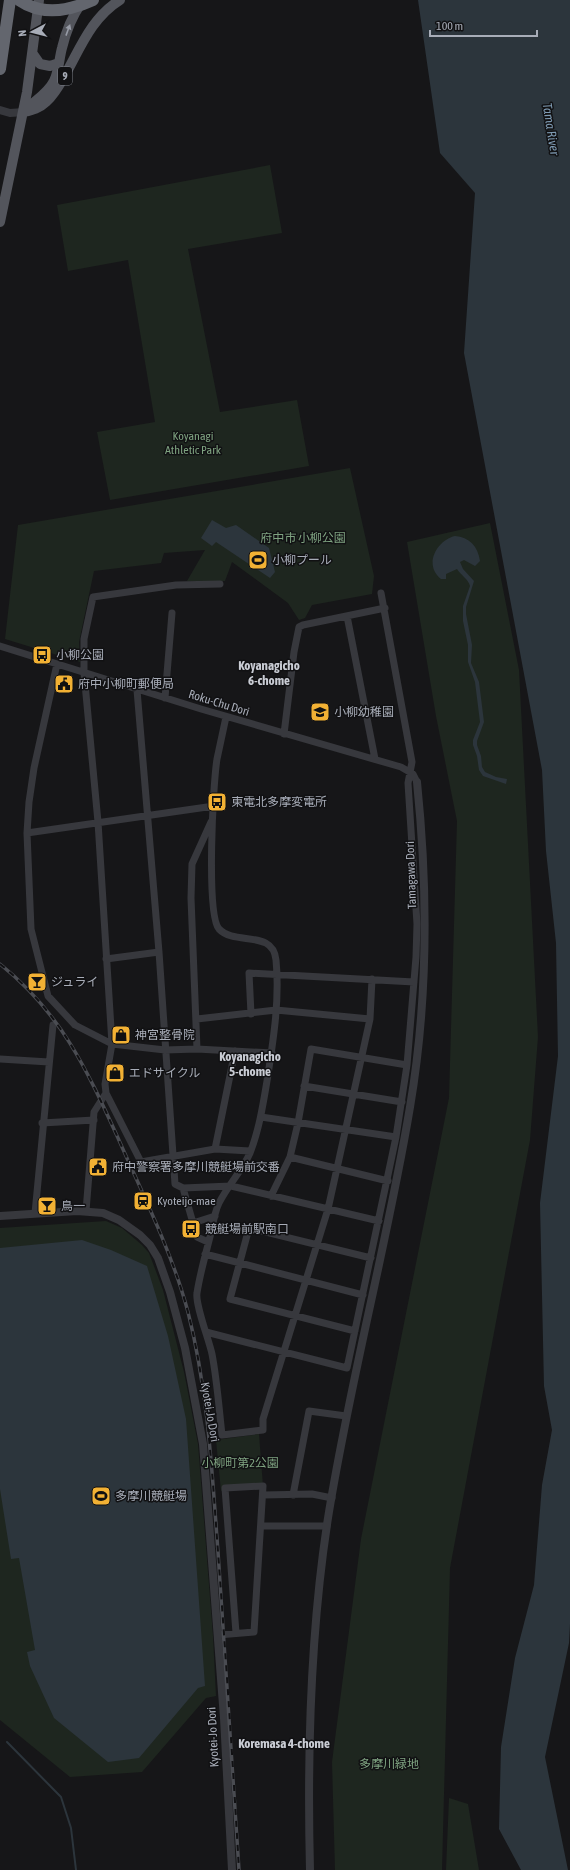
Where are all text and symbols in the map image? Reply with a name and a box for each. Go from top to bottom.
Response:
north arrow [12,12,52,52]
scale bar [430,12,537,38]
text: 100 m [436,19,463,33]
one-way arrow [65,24,71,36]
text: N [16,29,28,37]
road number: 9 [58,67,72,85]
water label: Tama River [539,102,563,157]
park label: Koyanagi Athletic Park [165,429,222,457]
park label: 府中市 小柳公園 [260,531,346,545]
sports icon: 小柳プール [247,549,269,571]
place label: 小柳プール [272,553,332,567]
bus stop icon: 小柳公園 [31,644,53,666]
place label: 小柳公園 [56,648,104,662]
district label: Koyanagicho 6-chome [238,658,300,688]
public building icon: 府中小柳町郵便局 [53,673,75,695]
place label: 府中小柳町郵便局 [78,677,174,691]
street label: Roku-Chu Dori [187,687,251,719]
school or university icon: 小柳幼稚園 [309,701,331,723]
place label: 小柳幼稚園 [334,705,394,719]
bus stop icon: 東電北多摩変電所 [206,791,228,813]
place label: 東電北多摩変電所 [231,795,327,809]
street label: Tamagawa Dori [403,841,419,909]
bar icon: ジュライ [26,971,48,993]
place label: ジュライ [51,975,98,989]
shop icon: 神宮整骨院 [110,1024,132,1046]
place label: 神宮整骨院 [135,1028,195,1042]
district label: Koyanagicho 5-chome [219,1049,281,1079]
shop icon: エドサイクル [104,1062,126,1084]
place label: エドサイクル [129,1066,200,1080]
public building icon: 府中警察署多摩川競艇場前交番 [87,1156,109,1178]
place label: 府中警察署多摩川競艇場前交番 [112,1160,280,1174]
station icon: Kyoteijo-mae [132,1190,154,1212]
place label: Kyoteijo-mae [157,1194,216,1208]
bar icon: 鳥一 [36,1195,58,1217]
place label: 鳥一 [61,1199,85,1213]
bus stop icon: 競艇場前駅南口 [180,1218,202,1240]
place label: 競艇場前駅南口 [205,1222,289,1236]
street label: Kyotei-Jo Dori [198,1381,222,1443]
park label: 小柳町第2公園 [201,1456,279,1470]
sports icon: 多摩川競艇場 [90,1485,112,1507]
place label: 多摩川競艇場 [115,1489,187,1503]
street label: Kyotei-Jo Dori [204,1707,222,1767]
district label: Koremasa 4-chome [238,1736,330,1751]
park label: 多摩川緑地 [359,1757,419,1771]

